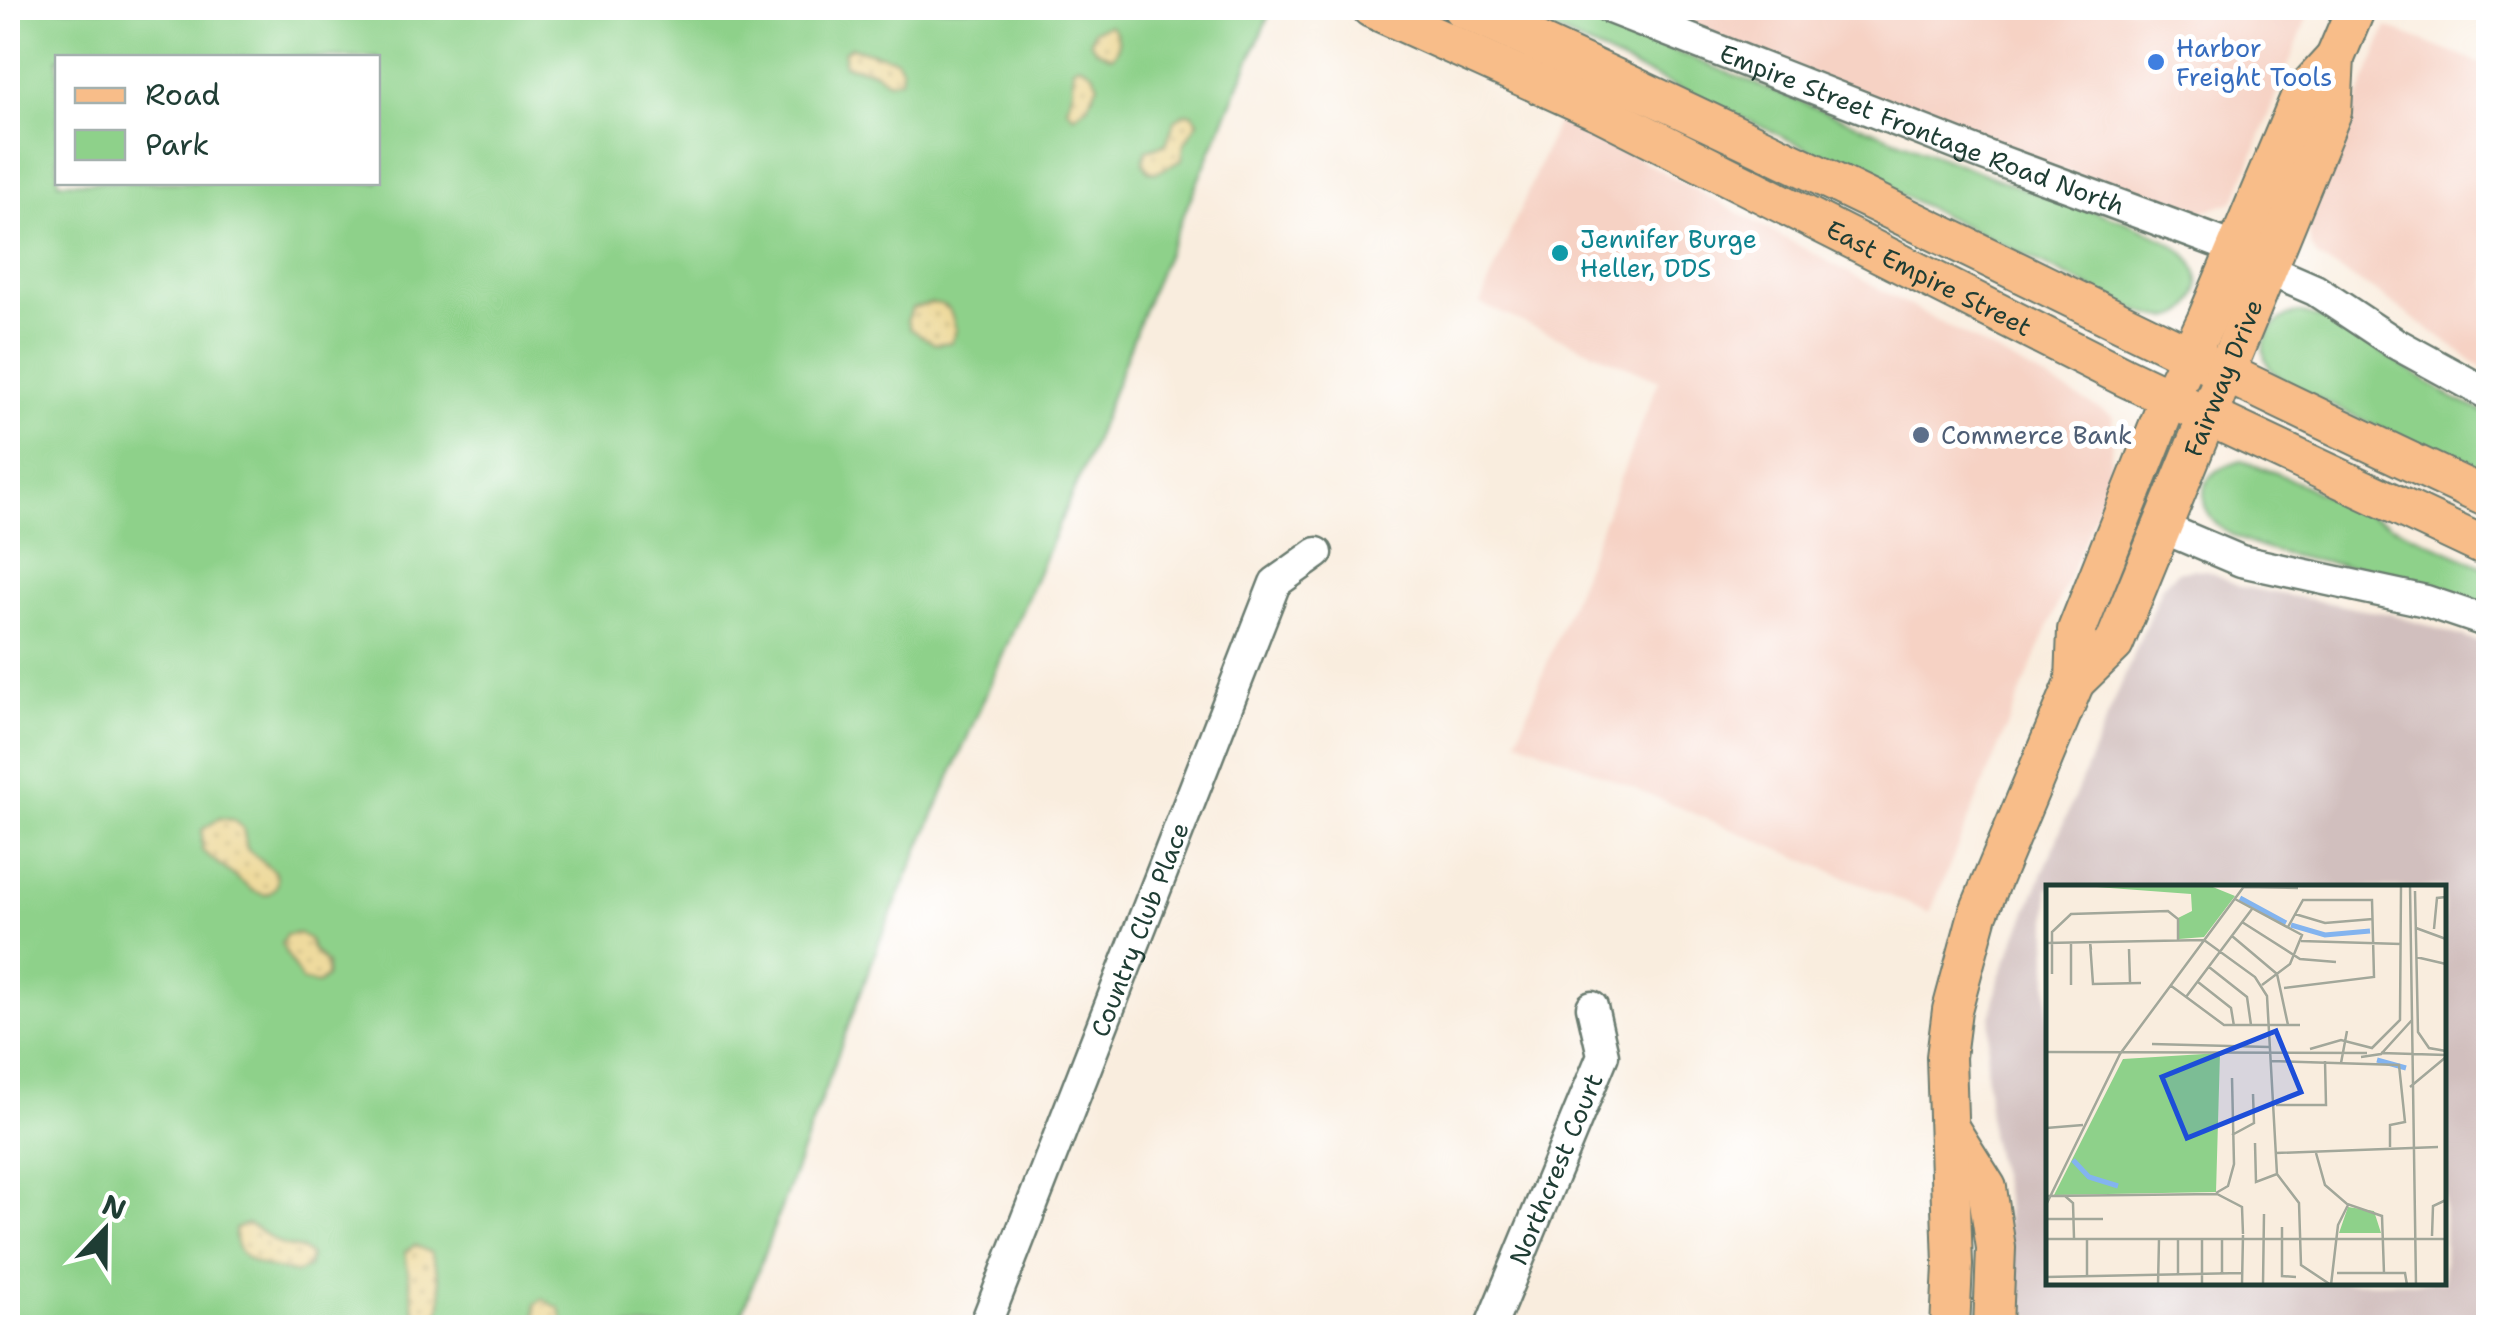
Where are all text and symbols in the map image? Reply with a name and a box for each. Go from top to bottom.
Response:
place label: Harbor Freight Tools [2176,31,2332,94]
street label: Empire Street Frontage Road North [1715,36,2130,223]
marker: Harbor Freight Tools [2145,51,2167,73]
legend [55,55,380,185]
text: Road [145,74,220,115]
text: Park [145,124,209,165]
street label: East Empire Street [1821,212,2037,344]
place label: Jennifer Burge Heller, DDS [1580,222,1757,285]
marker: Jennifer Burge Heller, DDS [1549,242,1571,264]
street label: Fairway Drive [2176,294,2270,462]
place label: Commerce Bank [1941,418,2132,452]
marker: Commerce Bank [1910,424,1932,446]
street label: Country Club Place [1082,817,1197,1042]
inset map [2046,885,2446,1285]
street label: Northcrest Court [1501,1068,1611,1270]
north arrow [55,1180,155,1280]
text: N [97,1185,132,1229]

